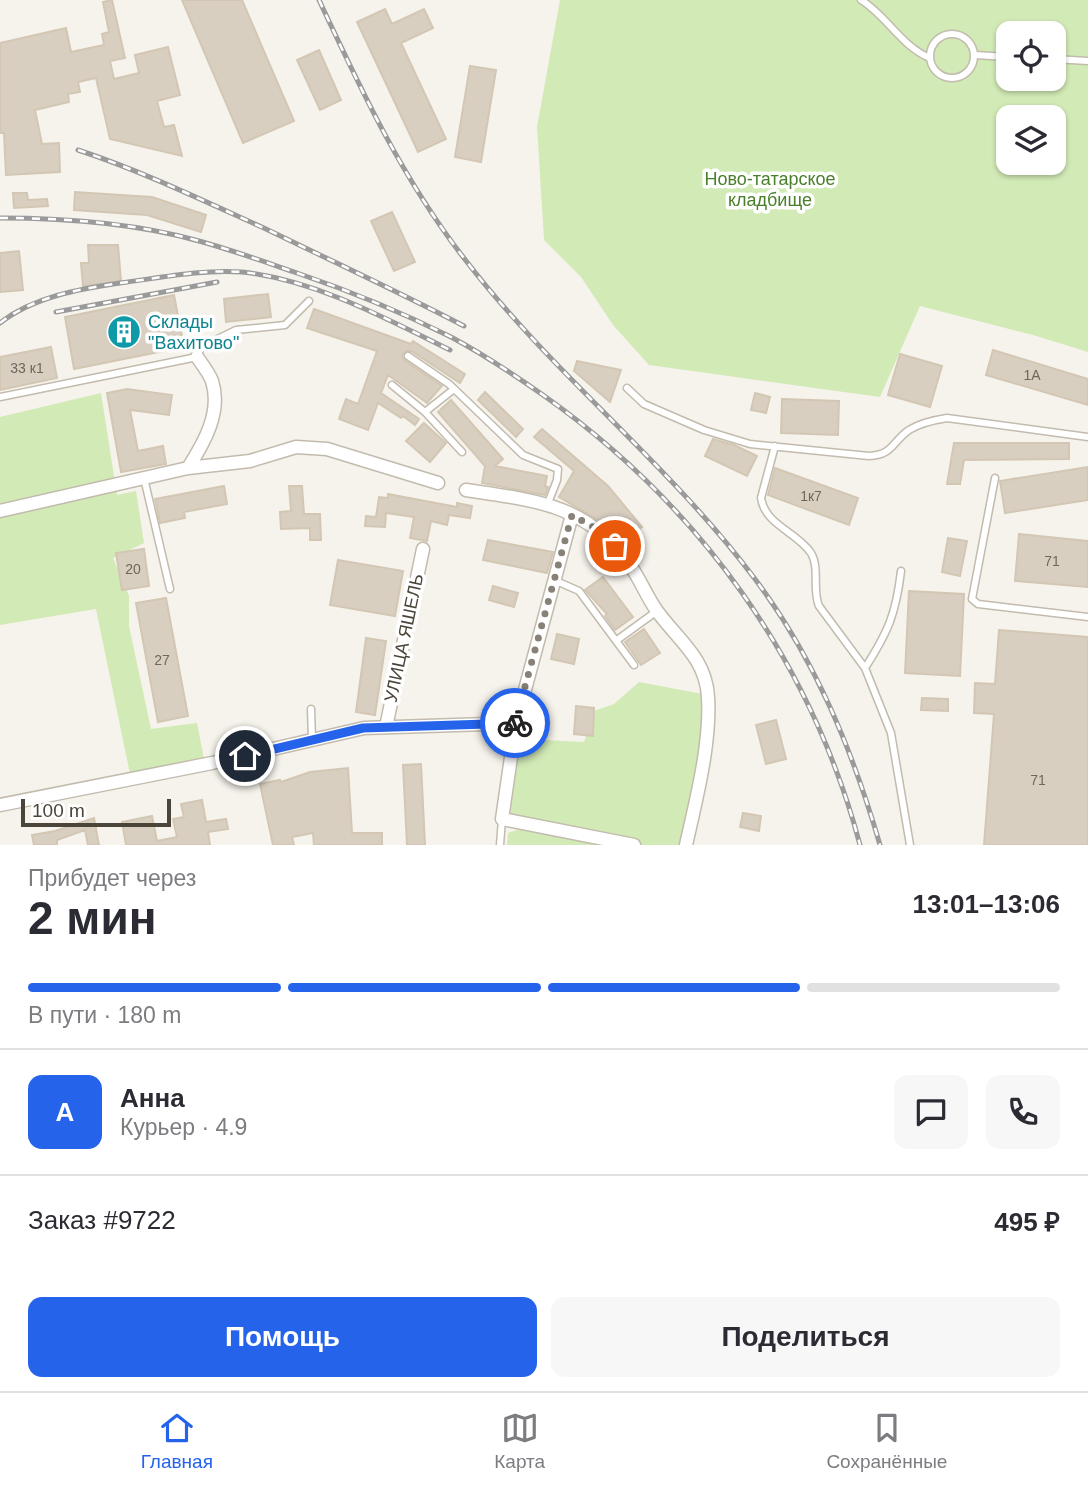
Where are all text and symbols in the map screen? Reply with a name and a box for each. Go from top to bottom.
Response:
map controls [996,21,1066,175]
button: locate [996,21,1066,91]
button: layers [996,105,1066,175]
park label: Ново-татарское кладбище [704,169,836,210]
place label: Склады "Вахитово" [148,312,239,353]
building icon: Склады "Вахитово" [105,313,143,351]
house number: 33 к1 [10,360,44,376]
house number: 1А [1023,367,1041,383]
house number: 1к7 [800,488,822,504]
pin [585,516,645,576]
icon: bag [596,527,634,565]
house number: 71 [1044,553,1060,569]
house number: 20 [125,561,141,577]
street label: УЛИЦА ЯШЕЛЬ [381,572,427,704]
house number: 27 [154,652,170,668]
courier [480,688,550,758]
icon: bike [496,704,534,742]
pin [215,726,275,786]
icon: home [226,737,264,775]
house number: 71 [1030,772,1046,788]
scale bar [21,796,172,828]
text: 100 m [32,800,85,821]
text: Прибудет через [28,865,196,891]
text: 13:01–13:06 [913,889,1060,919]
text: 2 мин [28,892,156,944]
text: В пути · 180 m [28,1002,181,1028]
button: chat [894,1075,968,1149]
button: phone [986,1075,1060,1149]
text: Анна [120,1083,185,1113]
text: А [56,1097,74,1127]
text: Курьер · 4.9 [120,1114,247,1140]
text: Заказ #9722 [28,1205,176,1235]
text: 495 ₽ [994,1207,1060,1237]
button: Помощь [28,1297,537,1377]
button: Поделиться [551,1297,1060,1377]
tab: Главная [141,1409,213,1473]
tab: Карта [494,1409,545,1473]
tab: Сохранённые [826,1409,947,1473]

